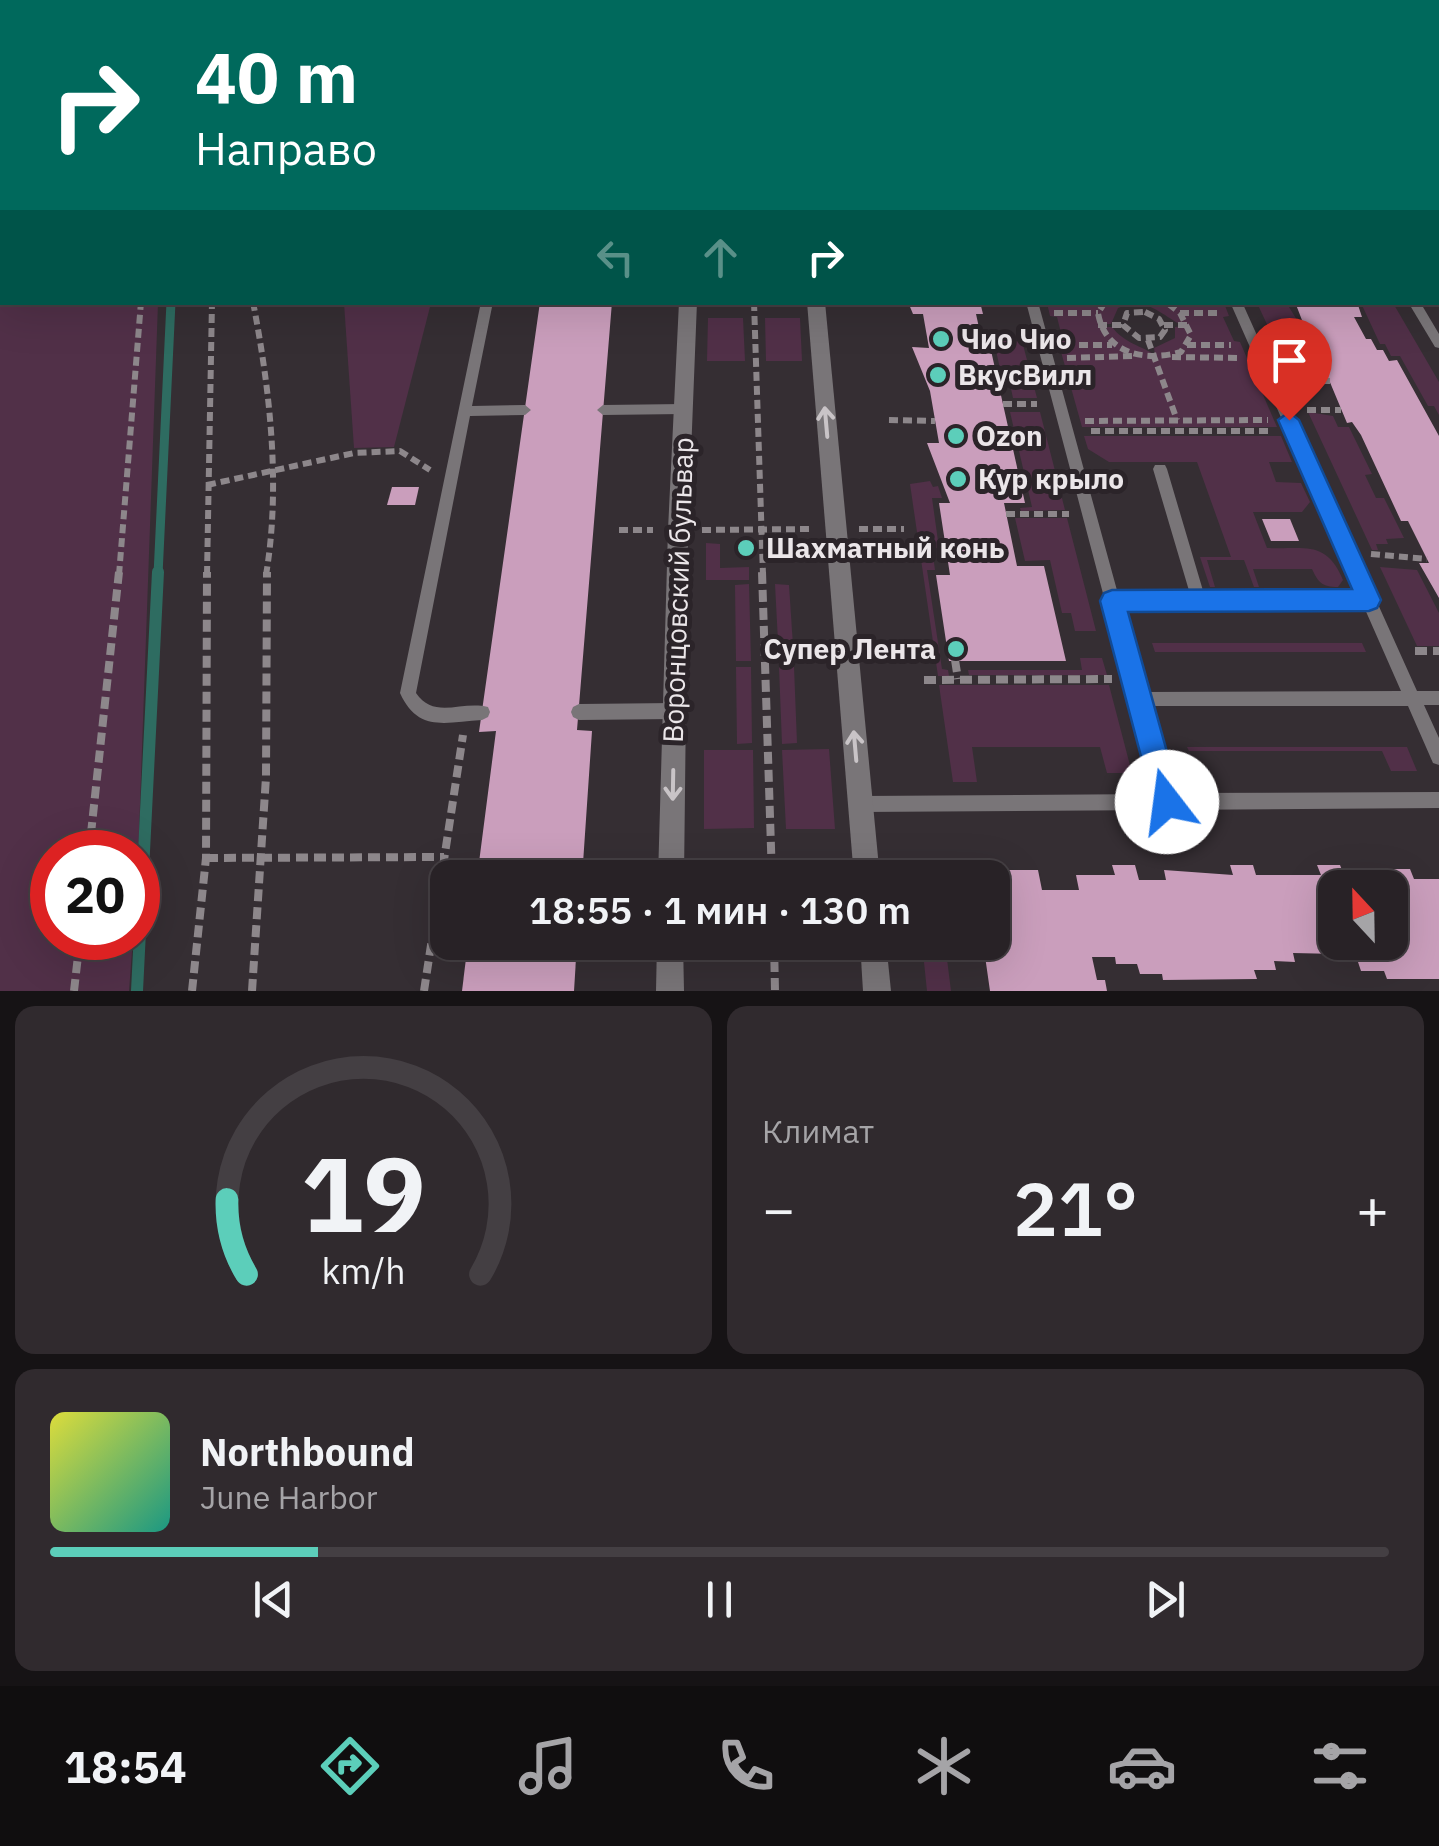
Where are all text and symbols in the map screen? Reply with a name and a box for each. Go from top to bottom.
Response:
text: 40 m [195,31,358,122]
icon: right [30,40,160,170]
text: Направо [195,119,377,177]
icon: left [588,230,643,285]
icon: ahead [693,230,748,285]
icon: right [798,230,853,285]
pin [1247,318,1332,421]
place label: Чио Чио [961,320,1071,357]
marker: Чио Чио [930,328,952,350]
icon: arrive [1262,333,1317,388]
place label: ВкусВилл [958,356,1092,393]
marker: ВкусВилл [927,364,949,386]
one-way arrow [817,406,836,438]
place label: Ozon [976,417,1043,454]
marker: Ozon [945,425,967,447]
street label: Воронцовский бульвар [654,437,701,743]
place label: Кур крыло [978,460,1124,497]
marker: Кур крыло [947,468,969,490]
place label: Шахматный конь [766,529,1005,566]
marker: Шахматный конь [735,537,757,559]
place label: Супер Лента [764,630,936,667]
marker: Супер Лента [945,638,967,660]
one-way arrow [846,730,865,762]
position arrow [1115,750,1219,854]
one-way arrow [663,768,682,800]
speed limit sign: 20 [30,830,160,960]
north arrow [1318,870,1408,960]
map controls [1318,870,1408,960]
text: 18:55 · 1 мин · 130 m [529,885,911,934]
text: Климат [762,1110,874,1152]
text: 19 [301,1125,426,1261]
text: 21° [1013,1159,1138,1257]
text: − [762,1173,795,1244]
text: + [1356,1173,1389,1244]
text: km/h [321,1247,406,1294]
text: Northbound [200,1427,415,1476]
text: June Harbor [200,1476,377,1518]
icon: previous [246,1572,301,1627]
icon: pause [692,1572,747,1627]
icon: next [1138,1572,1193,1627]
icon: directions [315,1731,385,1801]
icon: music [513,1731,583,1801]
icon: phone [711,1731,781,1801]
icon: climate [909,1731,979,1801]
icon: car [1107,1731,1177,1801]
icon: filters [1305,1731,1375,1801]
text: 18:54 [64,1737,187,1795]

